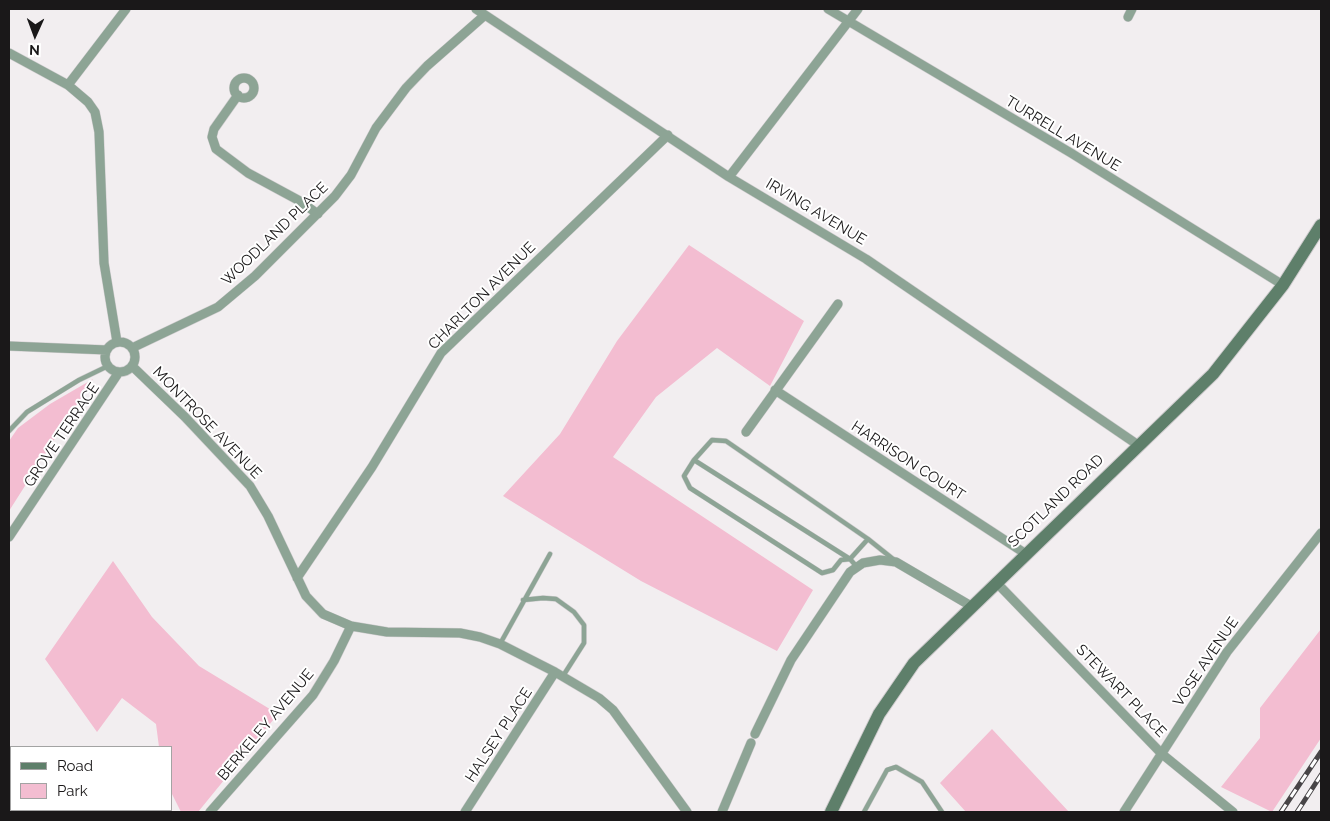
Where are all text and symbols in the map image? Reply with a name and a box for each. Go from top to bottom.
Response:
north arrow [10,10,60,60]
text: N [29,42,40,58]
street label: TURRELL AVENUE [1002,93,1124,175]
street label: IRVING AVENUE [763,175,869,249]
street label: WOODLAND PLACE [218,179,332,289]
street label: CHARLTON AVENUE [425,239,539,353]
street label: MONTROSE AVENUE [149,363,265,483]
street label: GROVE TERRACE [21,380,103,490]
street label: HARRISON COURT [848,418,968,504]
street label: SCOTLAND ROAD [1004,451,1108,551]
street label: VOSE AVENUE [1170,614,1242,710]
street label: STEWART PLACE [1072,641,1170,741]
street label: BERKELEY AVENUE [214,666,318,784]
street label: HALSEY PLACE [462,684,536,786]
legend [10,746,172,811]
text: Road [57,757,93,775]
text: Park [57,782,88,800]

